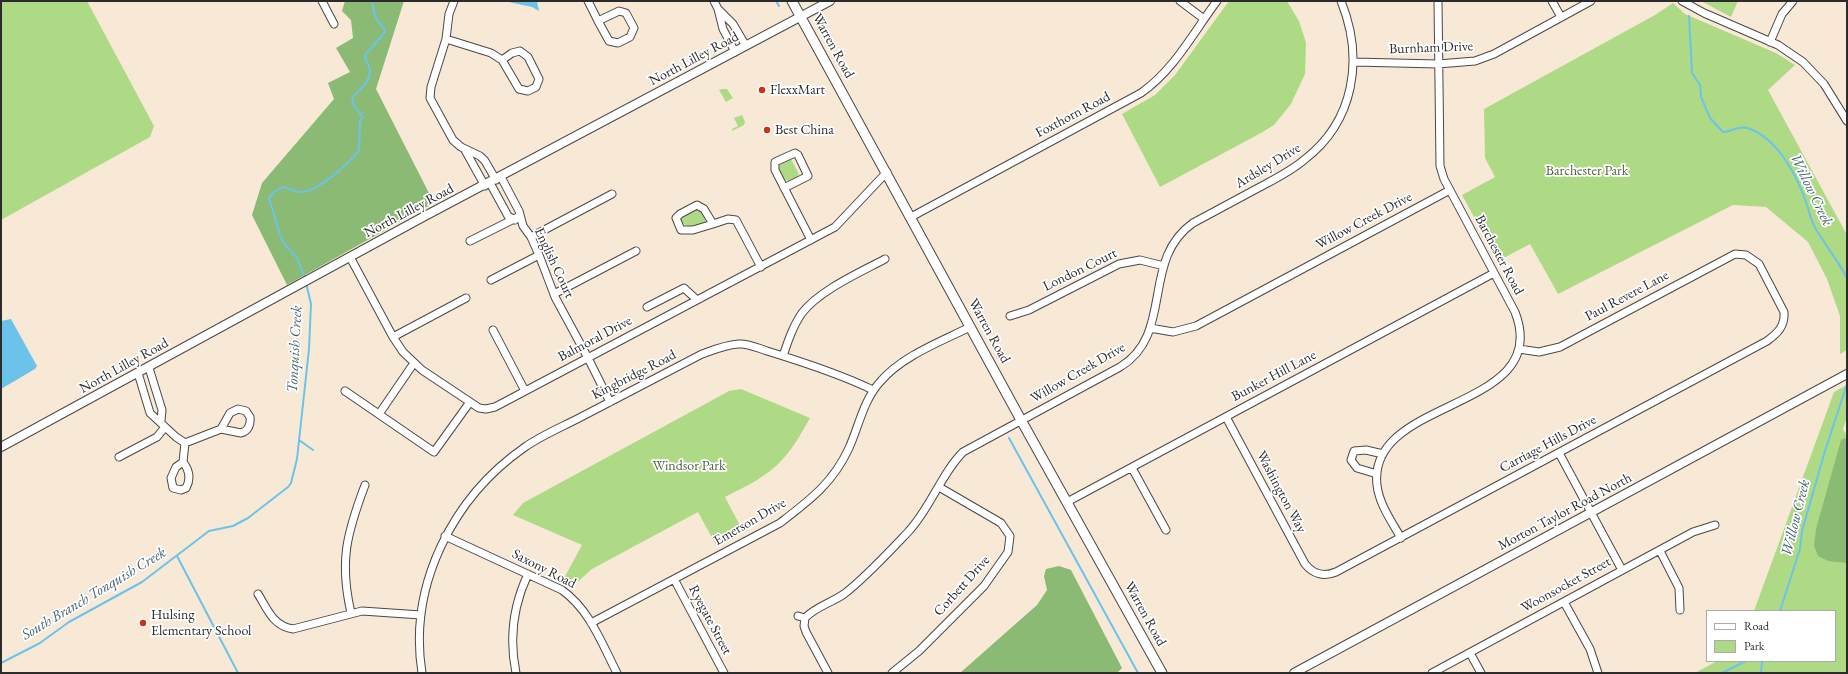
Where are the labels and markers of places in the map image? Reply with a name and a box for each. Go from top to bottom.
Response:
place label: FlexxMart [770,82,825,98]
marker: FlexxMart [757,85,767,95]
place label: Best China [775,122,834,138]
marker: Best China [762,125,772,135]
place label: Hulsing Elementary School [151,607,251,640]
marker: Hulsing Elementary School [138,618,148,628]

